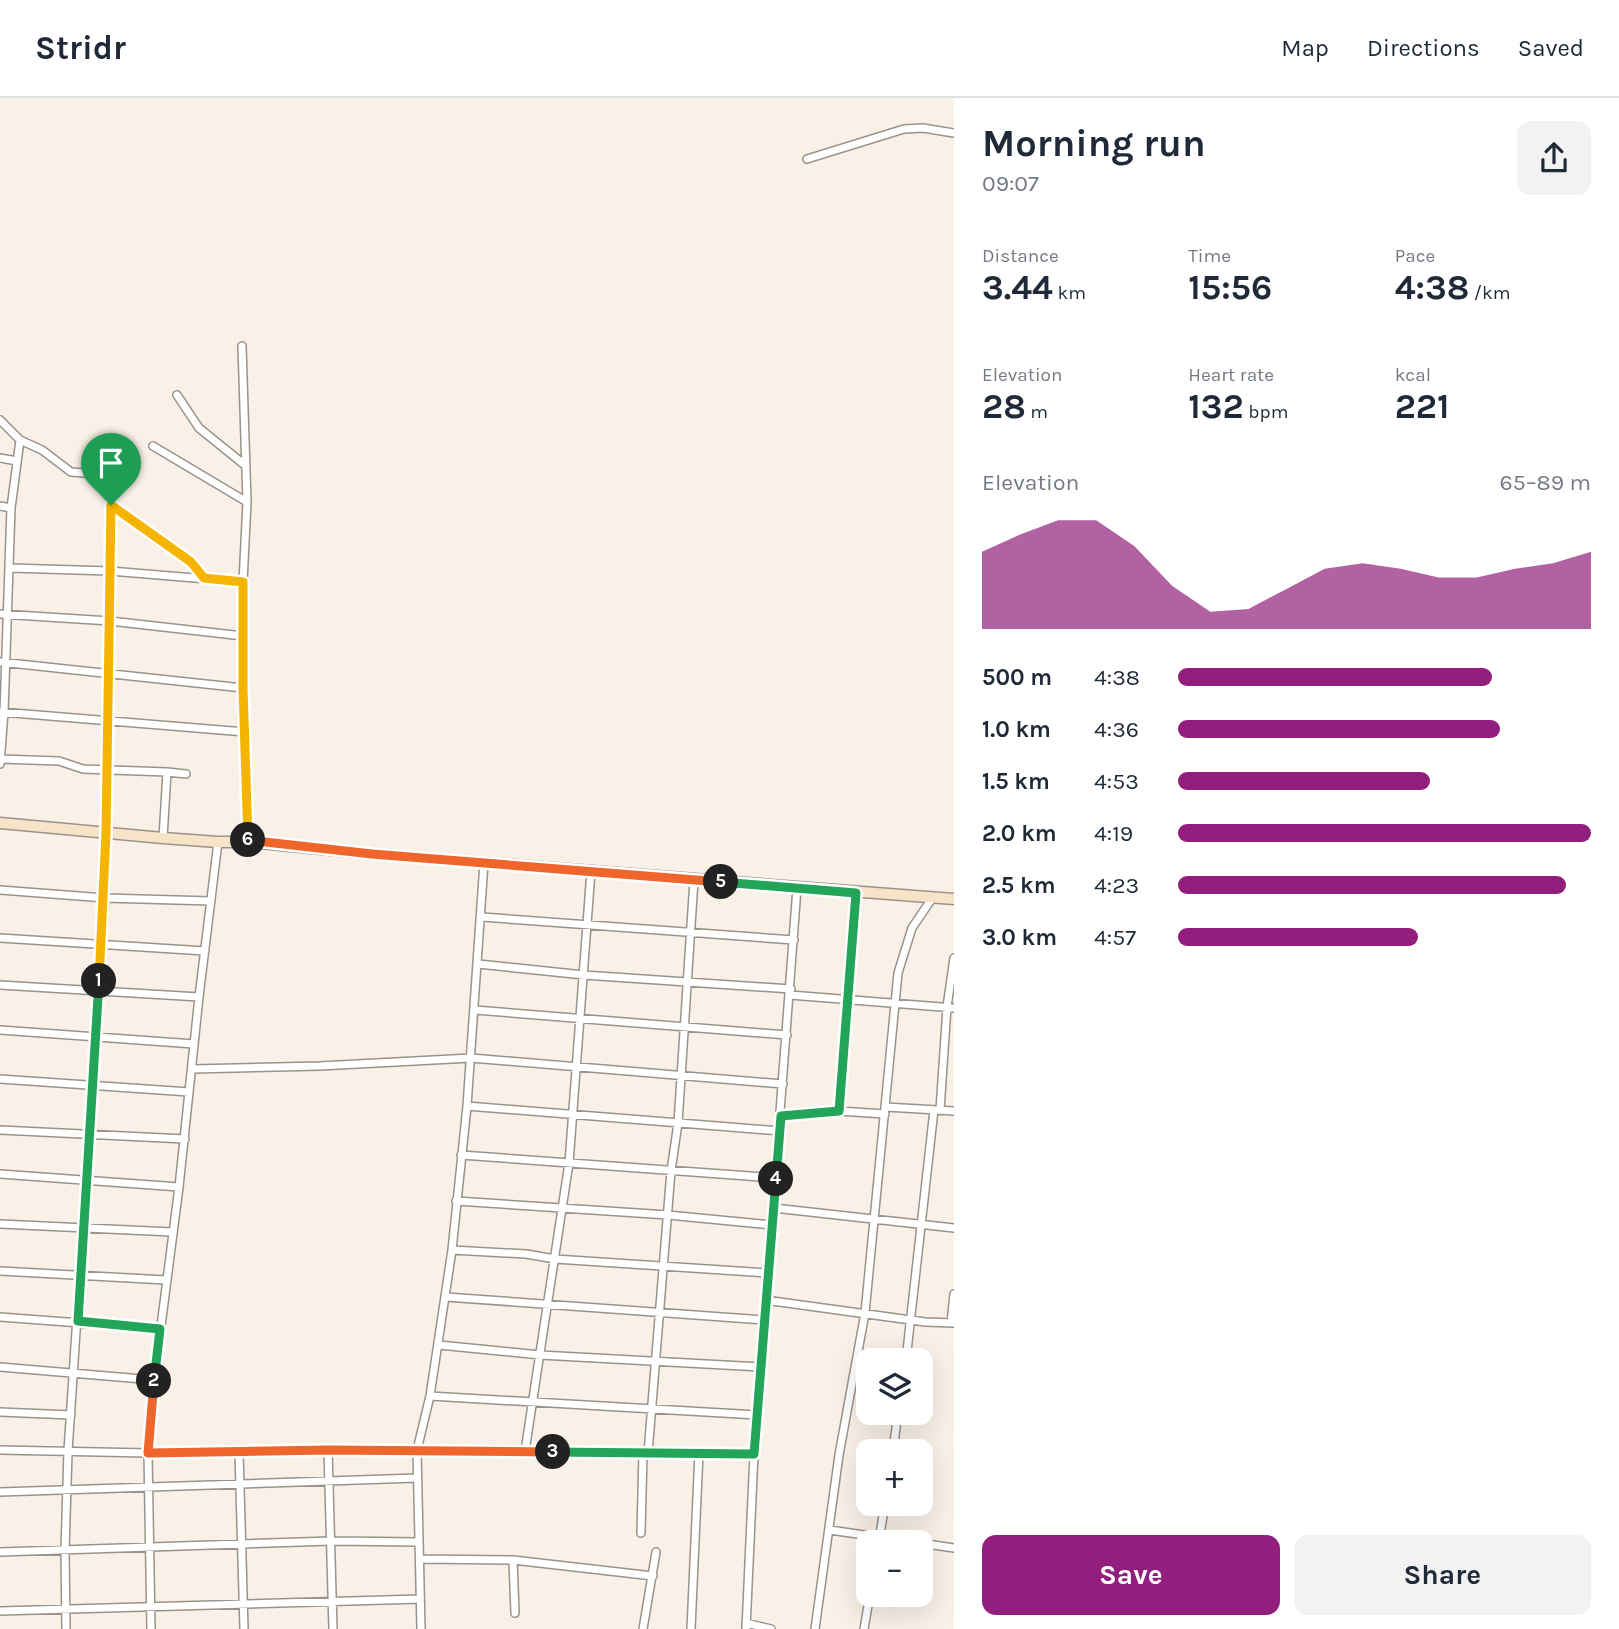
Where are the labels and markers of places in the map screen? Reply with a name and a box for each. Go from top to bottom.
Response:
pin [81,433,141,505]
pin: 6 [230,822,266,858]
pin: 5 [704,864,738,900]
pin: 1 [82,964,116,998]
pin: 4 [758,1162,794,1196]
pin: 2 [136,1364,172,1398]
pin: 3 [536,1434,570,1470]

